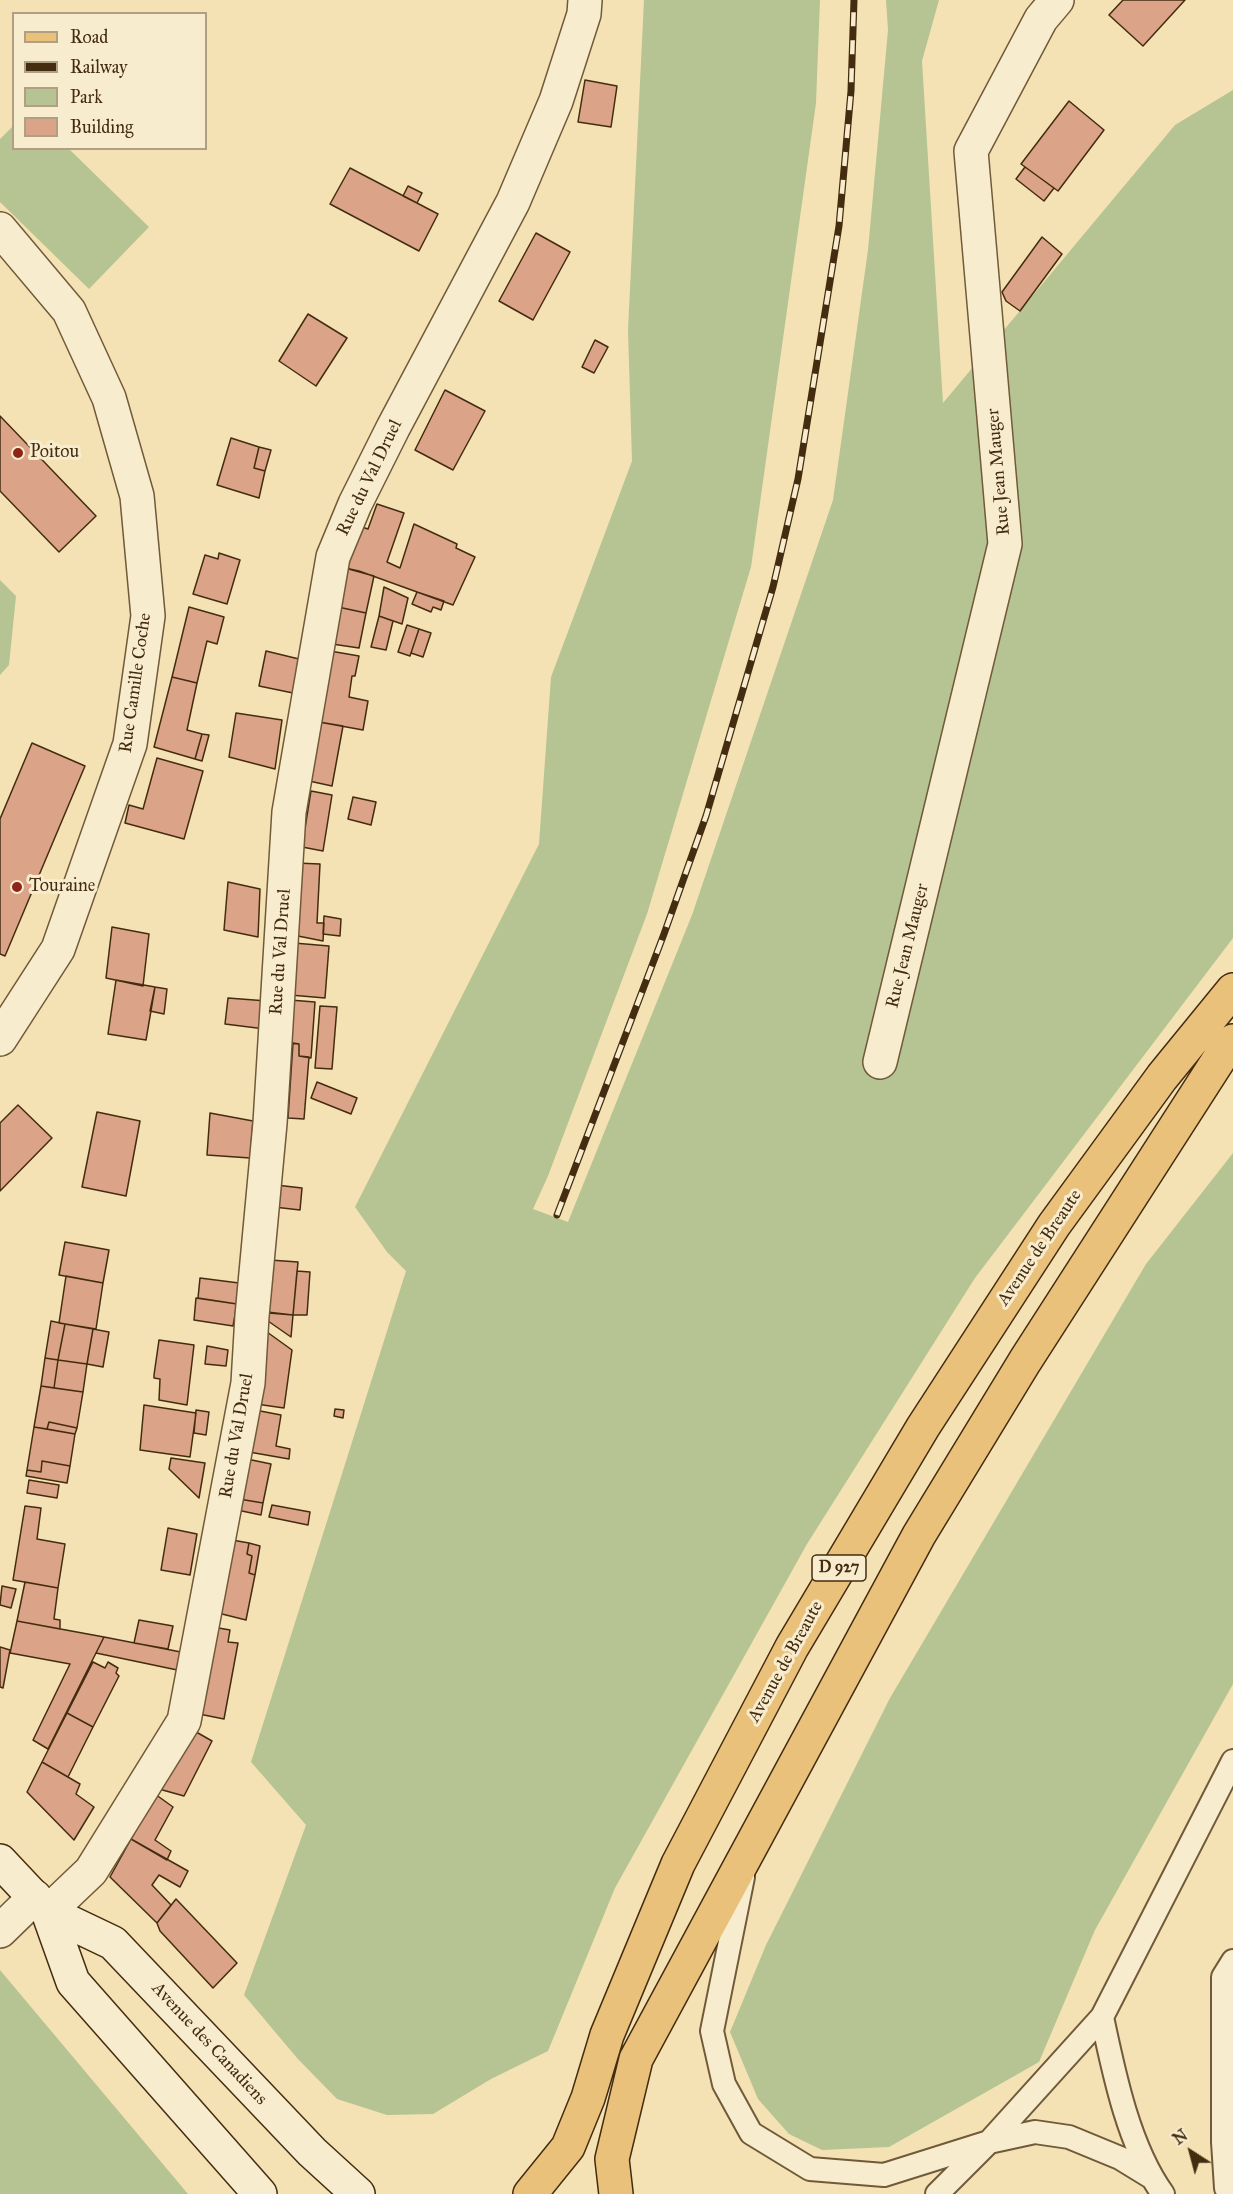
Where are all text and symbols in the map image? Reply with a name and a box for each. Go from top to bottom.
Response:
legend [12,12,207,150]
text: Road [70,26,108,48]
text: Railway [70,56,127,78]
text: Park [70,86,103,108]
text: Building [70,116,133,138]
street label: Rue Jean Mauger [983,408,1015,536]
street label: Rue du Val Druel [333,416,407,540]
place label: Poitou [30,442,79,464]
marker: Poitou [11,446,25,460]
street label: Rue Camille Coche [115,612,157,754]
place label: Touraine [29,876,95,898]
marker: Touraine [10,880,24,894]
street label: Rue Jean Mauger [882,882,934,1010]
street label: Rue du Val Druel [266,888,296,1016]
street label: Avenue de Breaute [993,1186,1087,1310]
street label: Rue du Val Druel [215,1372,259,1500]
road number: D 927 [812,1555,866,1581]
street label: Avenue de Breaute [744,1598,828,1726]
street label: Avenue des Canadiens [147,1978,271,2110]
north arrow [1161,2122,1221,2182]
text: N [1169,2125,1191,2149]

